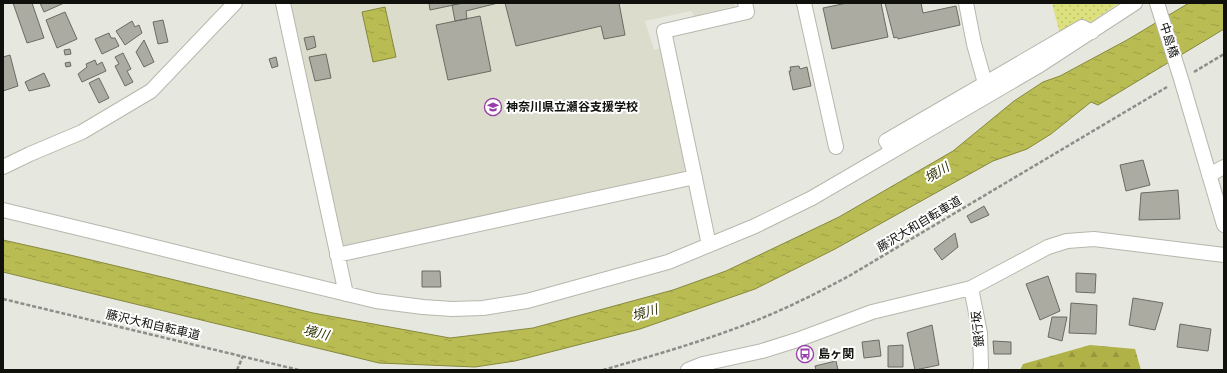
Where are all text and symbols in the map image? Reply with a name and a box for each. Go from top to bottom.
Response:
street label: 中島橋 [1156,20,1182,60]
school or university icon: 神奈川県立瀬谷支援学校 [483,97,503,117]
place label: 神奈川県立瀬谷支援学校 [506,99,638,115]
water label: 境川 [921,158,954,187]
street label: 藤沢大和自転車道 [874,192,964,256]
water label: 境川 [630,300,662,325]
street label: 藤沢大和自転車道 [104,306,202,344]
street label: 銀行坂 [968,310,988,348]
water label: 境川 [301,321,333,345]
bus stop icon: 島ヶ関 [795,344,815,364]
place label: 島ヶ関 [818,346,854,362]

